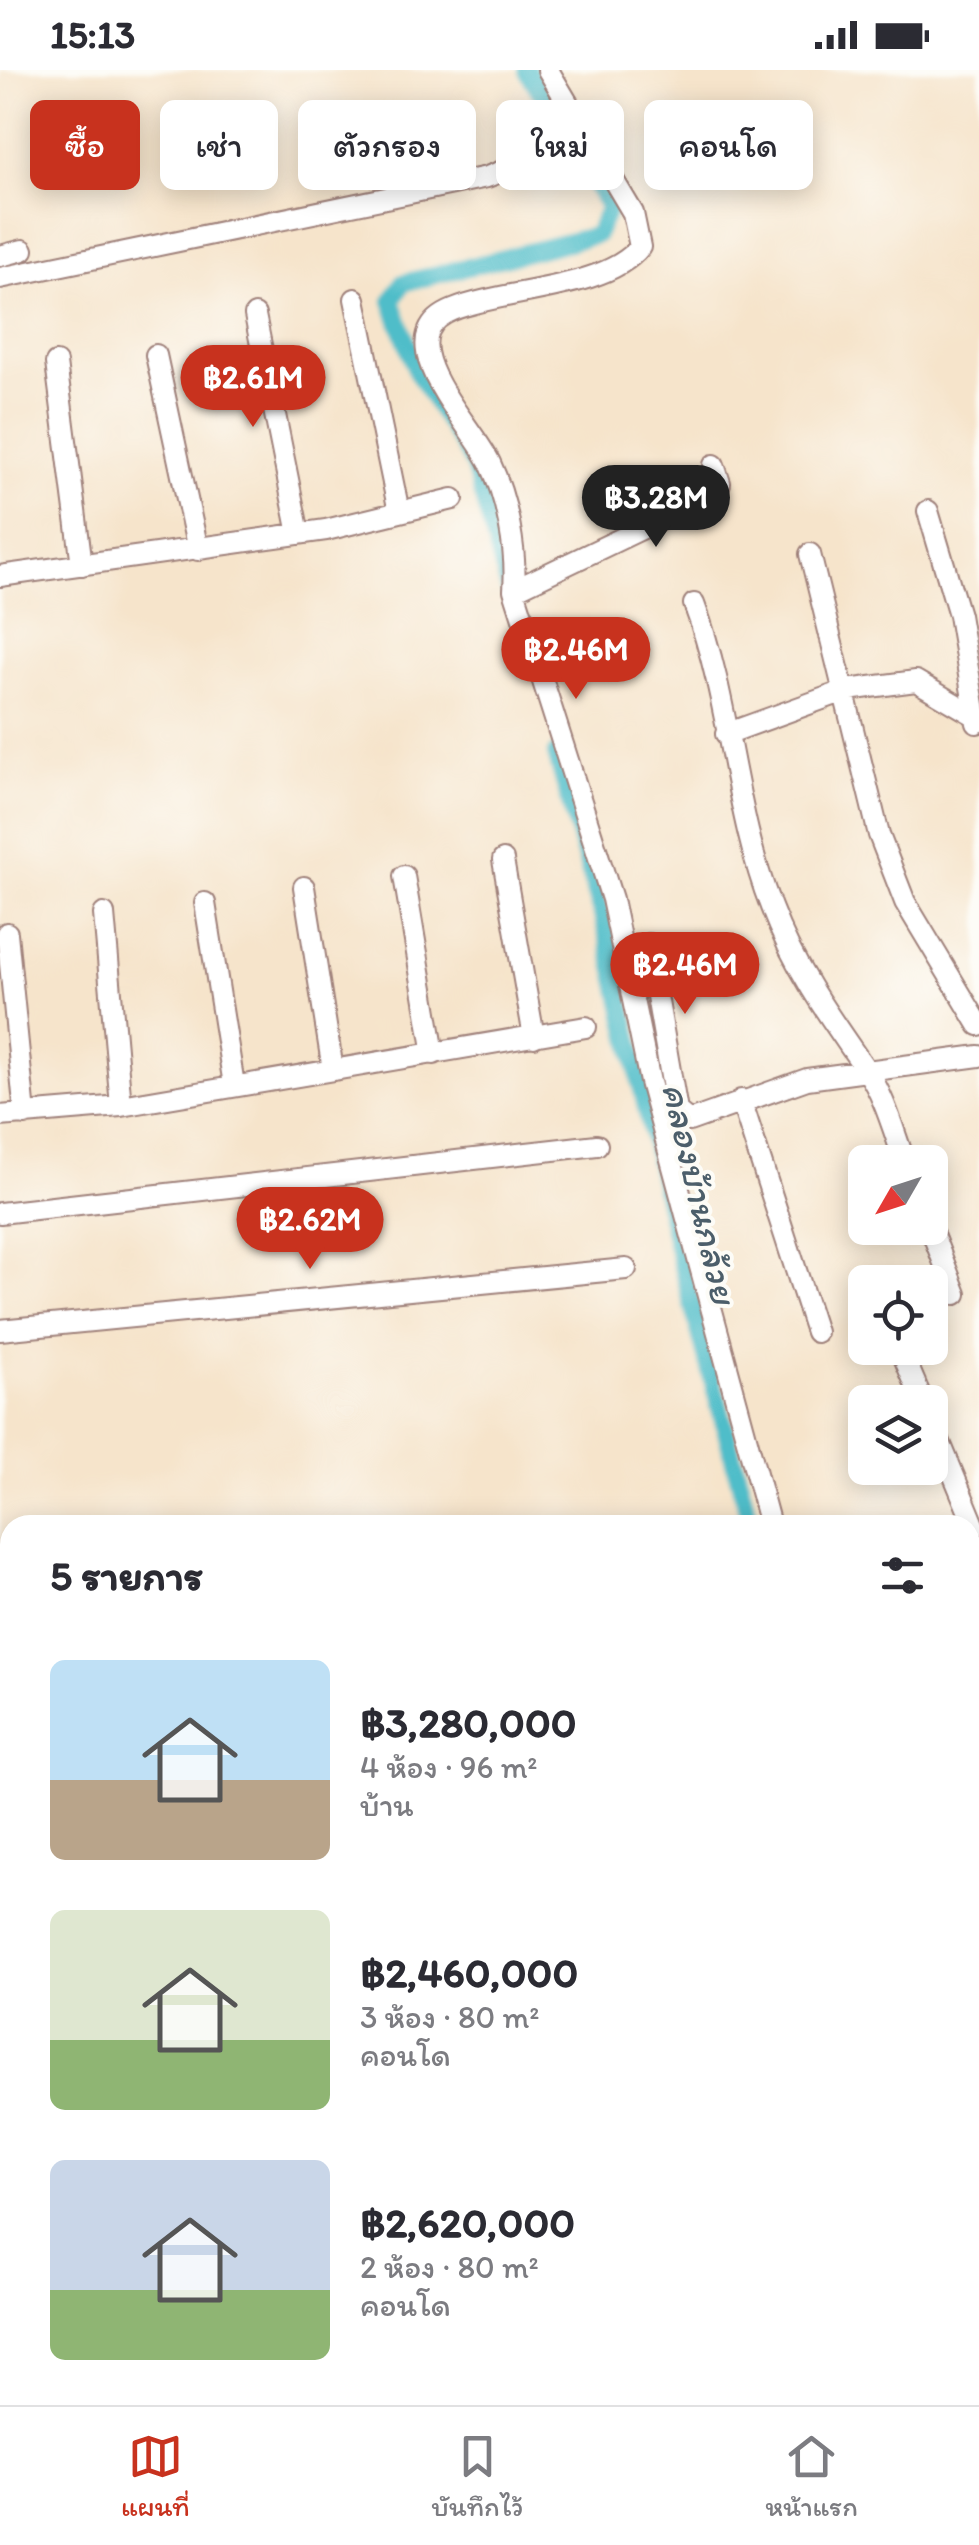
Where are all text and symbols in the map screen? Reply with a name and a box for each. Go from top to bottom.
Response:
text: 15:13 [50,12,135,58]
chip: ซื้อ [30,100,140,190]
chip: เช่า [160,100,278,190]
chip: ตัวกรอง [298,100,476,190]
chip: ใหม่ [496,100,624,190]
chip: คอนโด [644,100,813,190]
pin: ฿2.61M [172,345,334,430]
text: ฿2.61M [203,358,303,396]
pin: ฿3.28M [575,465,737,550]
text: ฿3.28M [604,478,708,516]
pin: ฿2.46M [495,617,657,702]
text: ฿2.46M [523,630,629,668]
pin: ฿2.46M [604,932,766,1017]
text: ฿2.46M [632,945,738,983]
water label: คลองบ้านกล้วย [652,1078,748,1310]
north arrow [848,1145,948,1245]
map controls [848,1145,948,1485]
pin: ฿2.62M [229,1187,391,1272]
text: ฿2.62M [259,1200,361,1238]
button: locate [848,1265,948,1365]
button: layers [848,1385,948,1485]
icon: filters [875,1548,930,1603]
text: 5 รายการ [50,1550,203,1601]
text: ฿3,280,000 [360,1697,577,1748]
icon: home [130,1700,250,1820]
text: 4 ห้อง · 96 m² [360,1748,538,1786]
text: บ้าน [360,1786,414,1824]
text: ฿2,460,000 [360,1947,578,1998]
icon: home [130,1950,250,2070]
text: 3 ห้อง · 80 m² [360,1998,539,2036]
text: คอนโด [360,2036,451,2074]
text: ฿2,620,000 [360,2197,575,2248]
icon: home [130,2200,250,2320]
text: 2 ห้อง · 80 m² [360,2248,539,2286]
text: คอนโด [360,2286,451,2324]
tab: แผนที่ [121,2429,190,2523]
tab: บันทึกไว้ [432,2429,524,2523]
tab: หน้าแรก [765,2429,858,2523]

